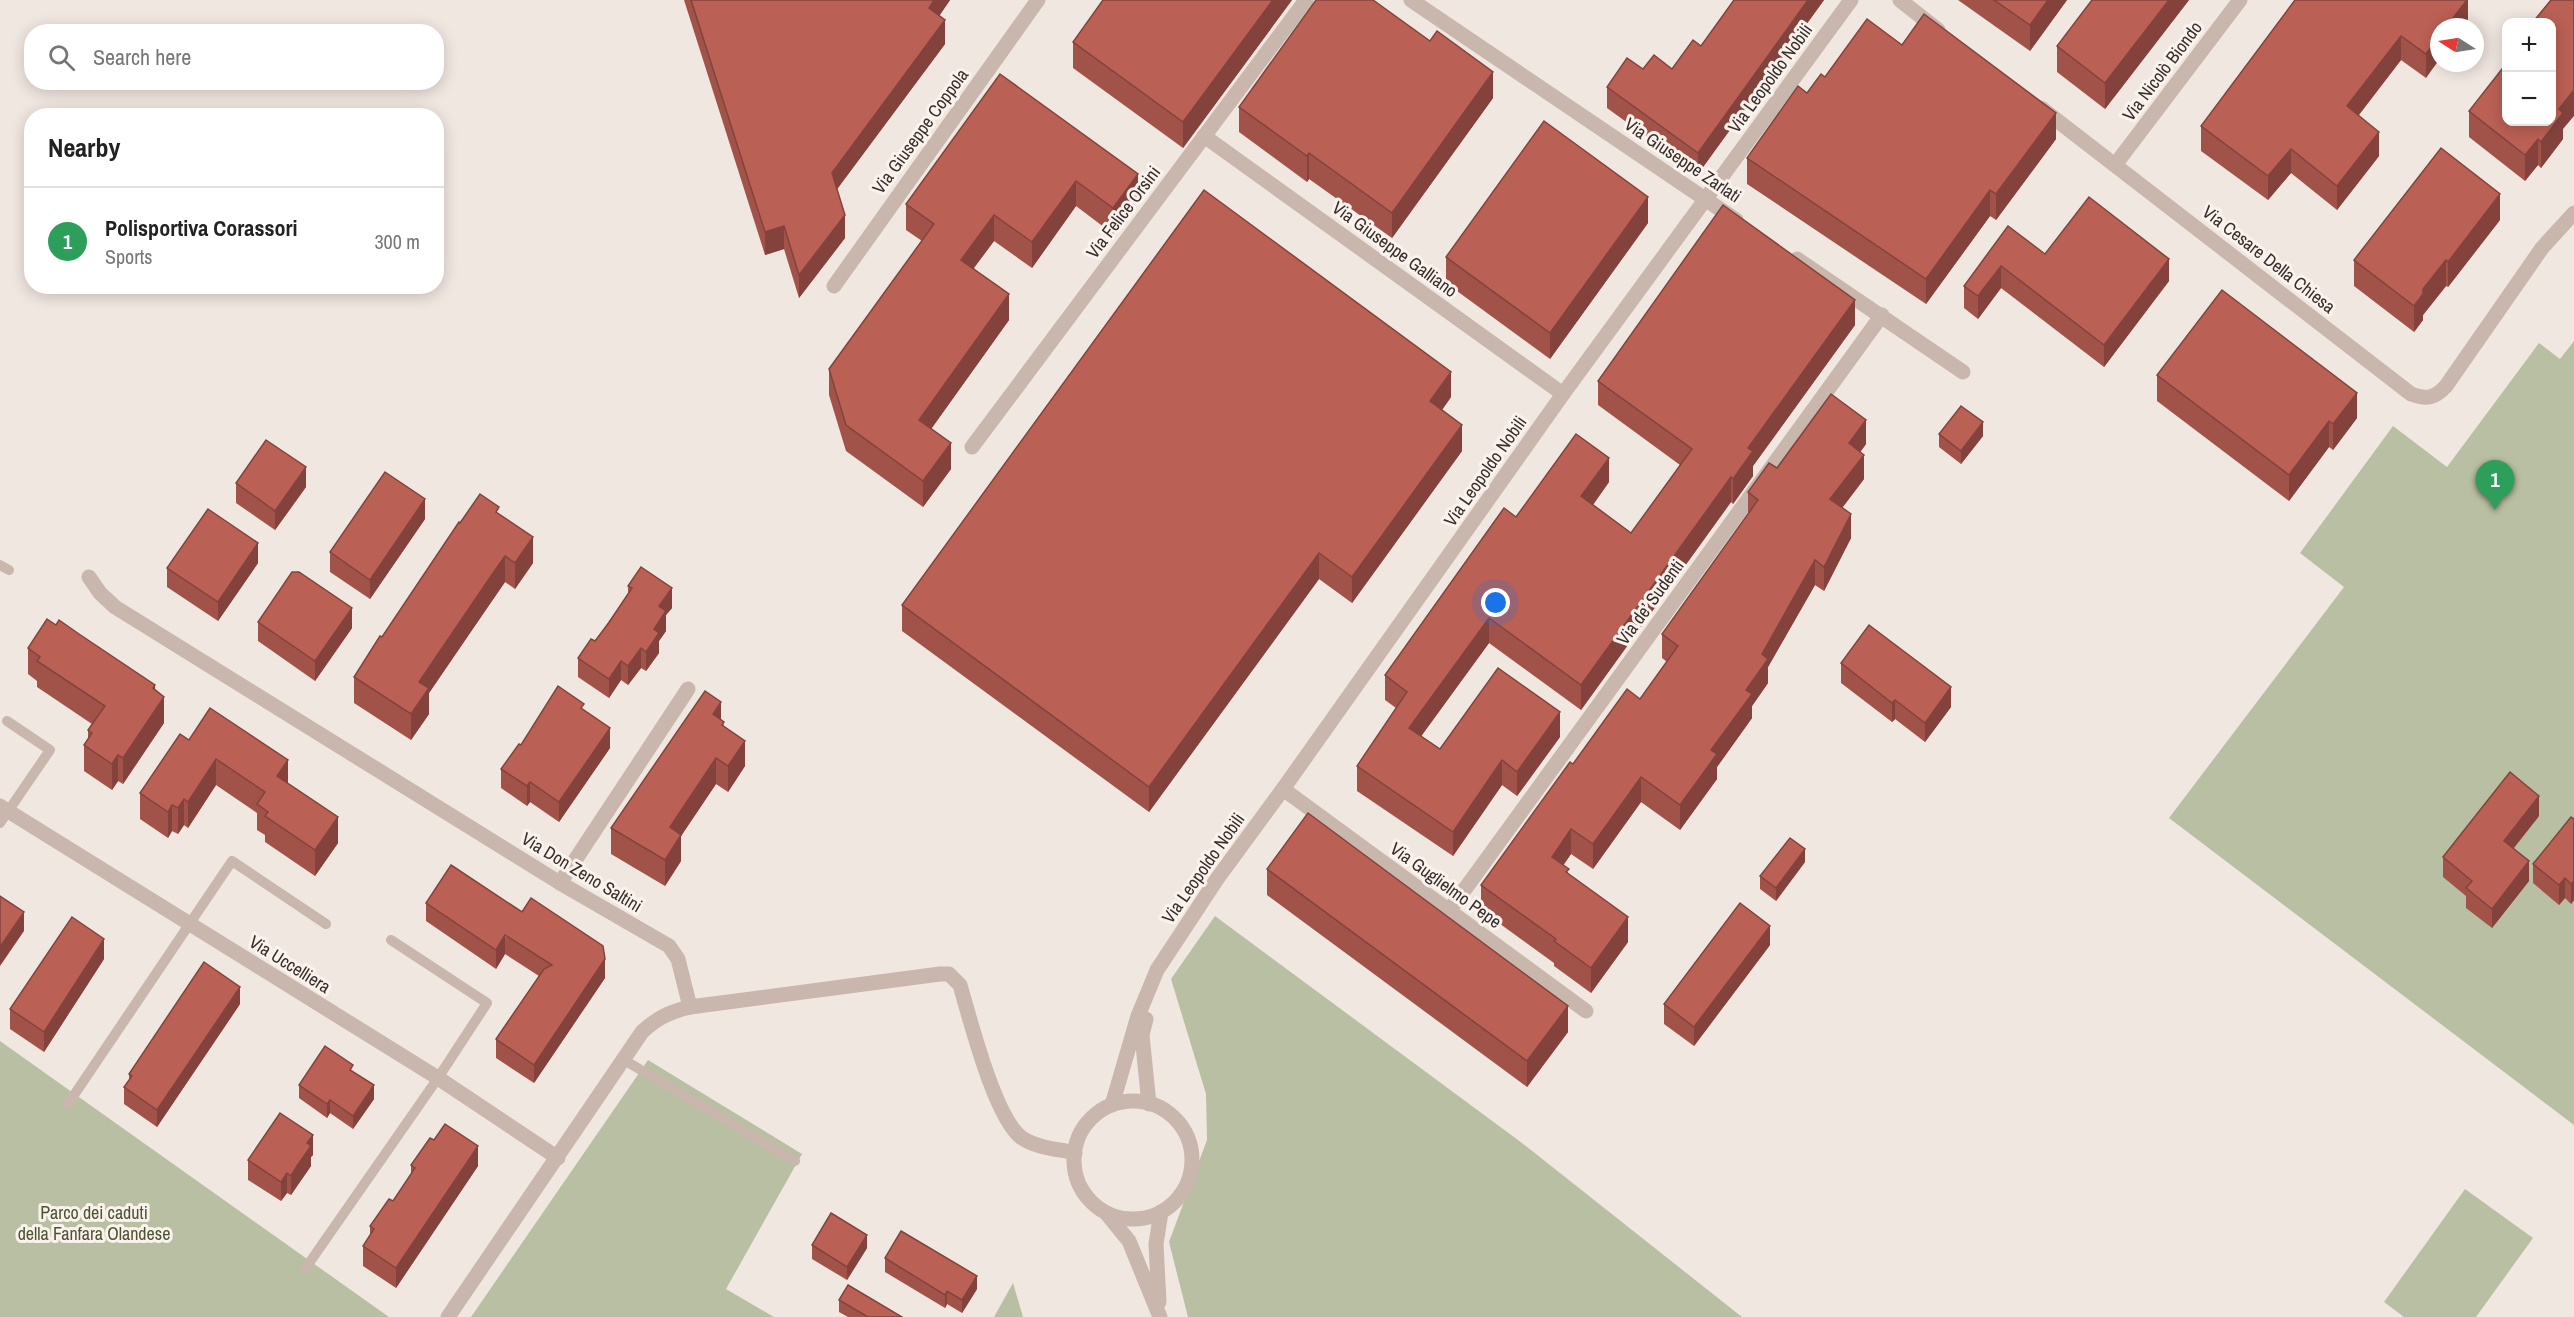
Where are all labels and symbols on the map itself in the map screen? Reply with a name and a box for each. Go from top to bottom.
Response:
street label: Via Nicolò Biondo [2116,16,2208,126]
street label: Via Leopoldo Nobili [1722,18,1818,138]
north arrow [2430,18,2484,72]
street label: Via Giuseppe Coppola [866,63,974,199]
street label: Via Giuseppe Zarlati [1620,112,1746,208]
street label: Via Felice Orsini [1080,161,1166,263]
street label: Via Giuseppe Galliano [1327,195,1463,303]
street label: Via Cesare Della Chiesa [2197,199,2341,319]
street label: Via Leopoldo Nobili [1438,411,1532,531]
pin: 1 [2476,460,2514,510]
street label: Via de’ Sudenti [1610,554,1690,650]
your location [1481,588,1510,617]
street label: Via Leopoldo Nobili [1156,808,1250,928]
street label: Via Don Zeno Saltini [517,826,647,918]
street label: Via Guglielmo Pepe [1385,836,1507,934]
street label: Via Uccelliera [245,929,335,999]
park label: Parco dei caduti della Fanfara Olandese [18,1200,170,1246]

